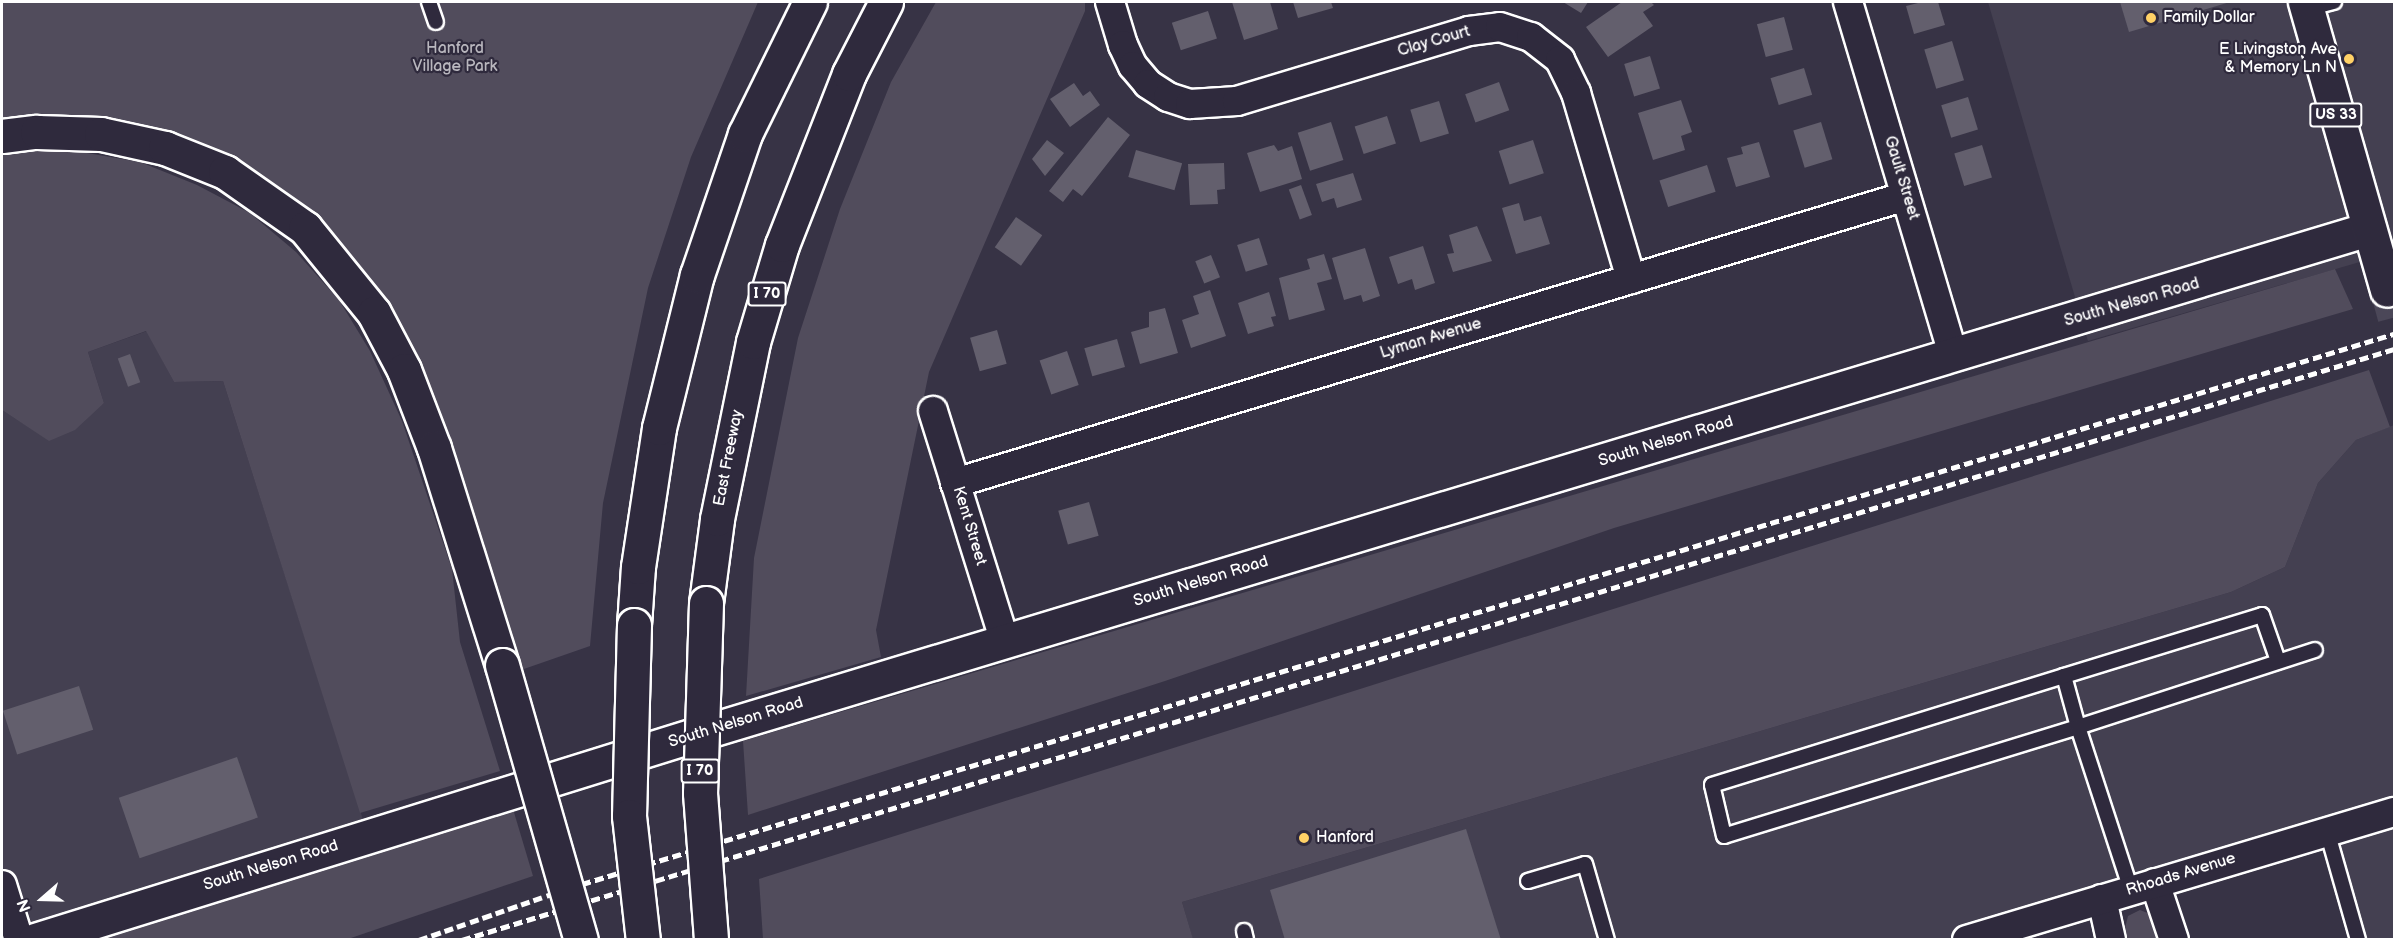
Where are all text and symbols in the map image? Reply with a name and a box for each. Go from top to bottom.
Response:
place label: Family Dollar [2163,8,2256,28]
marker: Family Dollar [2144,11,2158,25]
street label: Clay Court [1395,22,1473,62]
park label: Hanford Village Park [413,39,497,77]
place label: E Livingston Ave & Memory Ln N [2219,40,2337,78]
marker: E Livingston Ave & Memory Ln N [2342,52,2356,66]
road number: US 33 [2309,103,2363,127]
street label: Gault Street [1879,134,1923,222]
street label: South Nelson Road [2062,275,2202,331]
road number: I 70 [748,282,786,306]
street label: Lyman Avenue [1378,314,1484,364]
street label: East Freeway [710,408,748,508]
street label: South Nelson Road [1596,412,1736,472]
street label: Kent Street [948,484,990,568]
street label: South Nelson Road [1131,552,1271,612]
street label: South Nelson Road [666,693,806,753]
road number: I 70 [680,759,720,783]
place label: Hanford [1316,828,1374,848]
marker: Hanford [1297,831,1311,845]
street label: South Nelson Road [201,836,341,896]
street label: Rhoads Avenue [2124,849,2238,901]
north arrow [12,869,72,929]
text: N [14,896,36,914]

